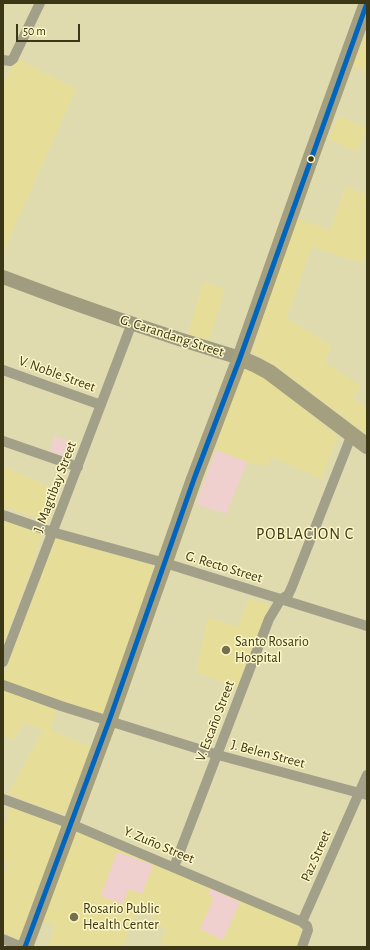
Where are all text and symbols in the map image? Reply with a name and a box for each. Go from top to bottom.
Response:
scale bar [18,16,82,42]
text: 50 m [23,25,46,37]
unlabelled marker [306,154,316,164]
street label: G. Carandang Street [118,311,226,361]
street label: V. Noble Street [16,352,98,396]
street label: J. Magtibay Street [30,439,80,535]
district label: POBLACION C [256,524,354,544]
street label: G. Recto Street [184,547,264,587]
place label: Santo Rosario Hospital [235,634,309,666]
marker: Santo Rosario Hospital [220,644,232,656]
street label: V. Escaño Street [192,678,238,764]
street label: J. Belen Street [229,736,307,772]
street label: Y. Zuño Street [121,823,197,867]
street label: Paz Street [297,828,335,884]
place label: Rosario Public Health Center [83,901,159,934]
marker: Rosario Public Health Center [68,911,80,923]

